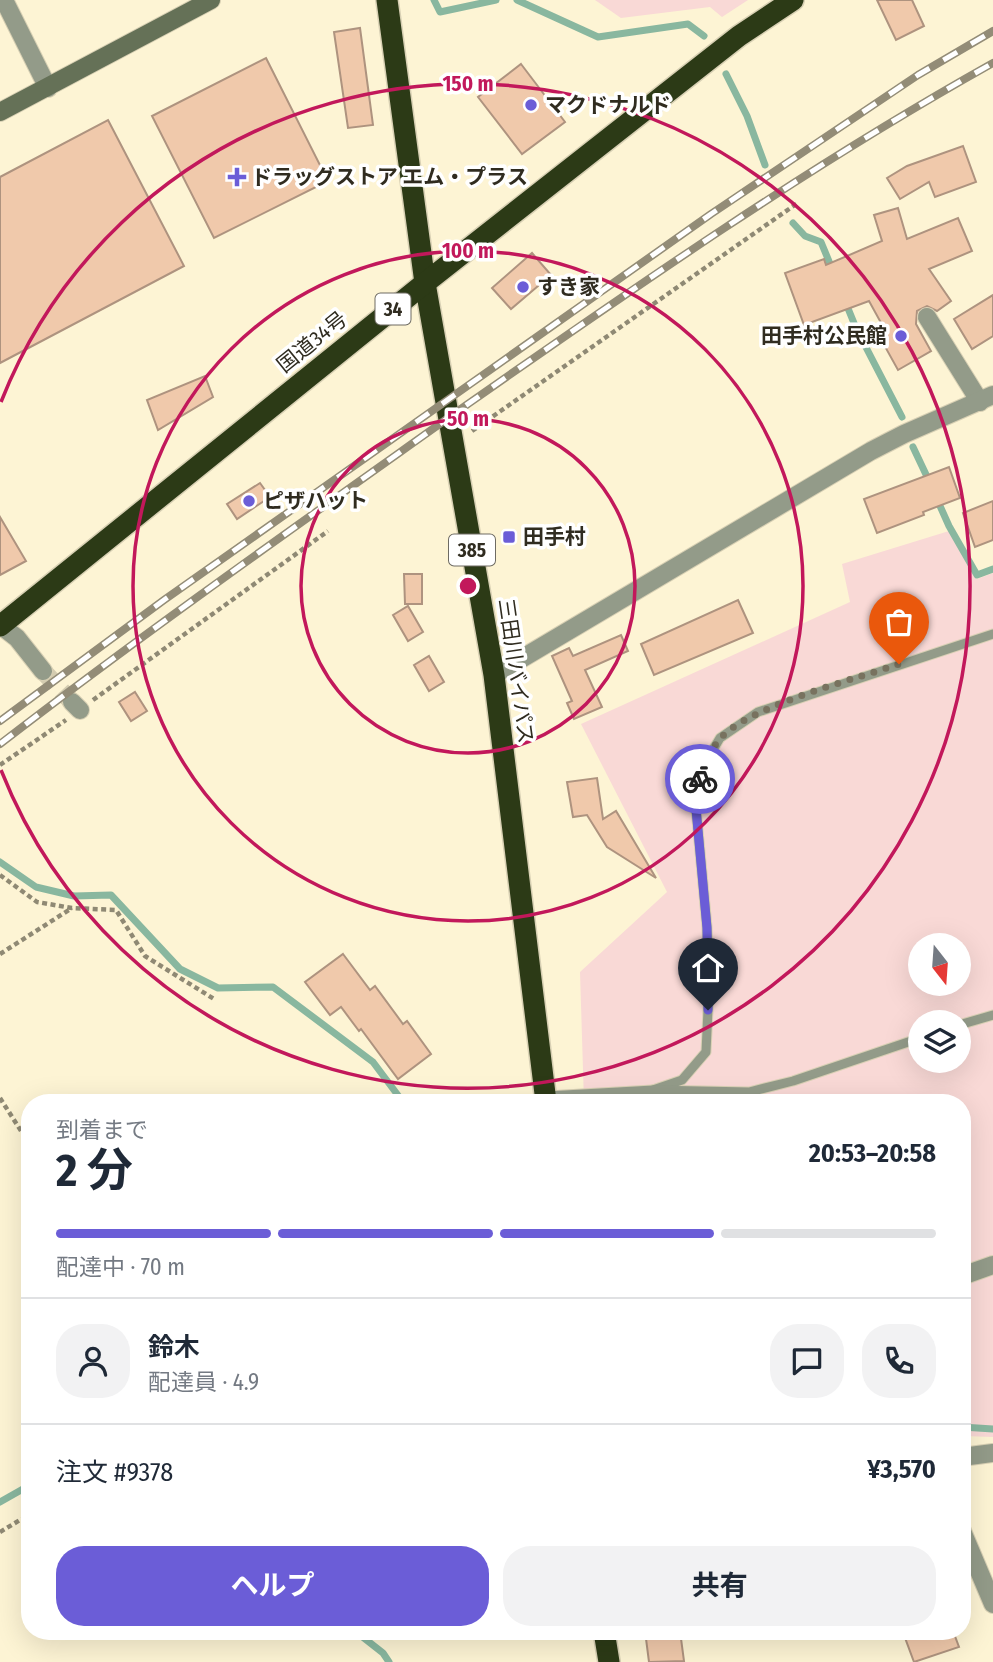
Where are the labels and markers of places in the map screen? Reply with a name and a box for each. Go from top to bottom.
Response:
place label: マクドナルド [545,92,671,118]
marker: マクドナルド [523,97,539,113]
place label: ドラッグストア エム・プラス [251,164,528,190]
marker: ドラッグストア エム・プラス [229,169,245,185]
place label: すき家 [537,274,600,300]
marker: すき家 [515,279,531,295]
place label: 田手村公民館 [761,323,887,349]
marker: 田手村公民館 [893,328,909,344]
place label: ピザハット [263,488,368,514]
marker: ピザハット [241,493,257,509]
place label: 田手村 [523,524,586,550]
marker: 田手村 [501,529,517,545]
centre of rings [456,574,480,598]
pin [869,592,929,664]
pin [678,938,738,1010]

